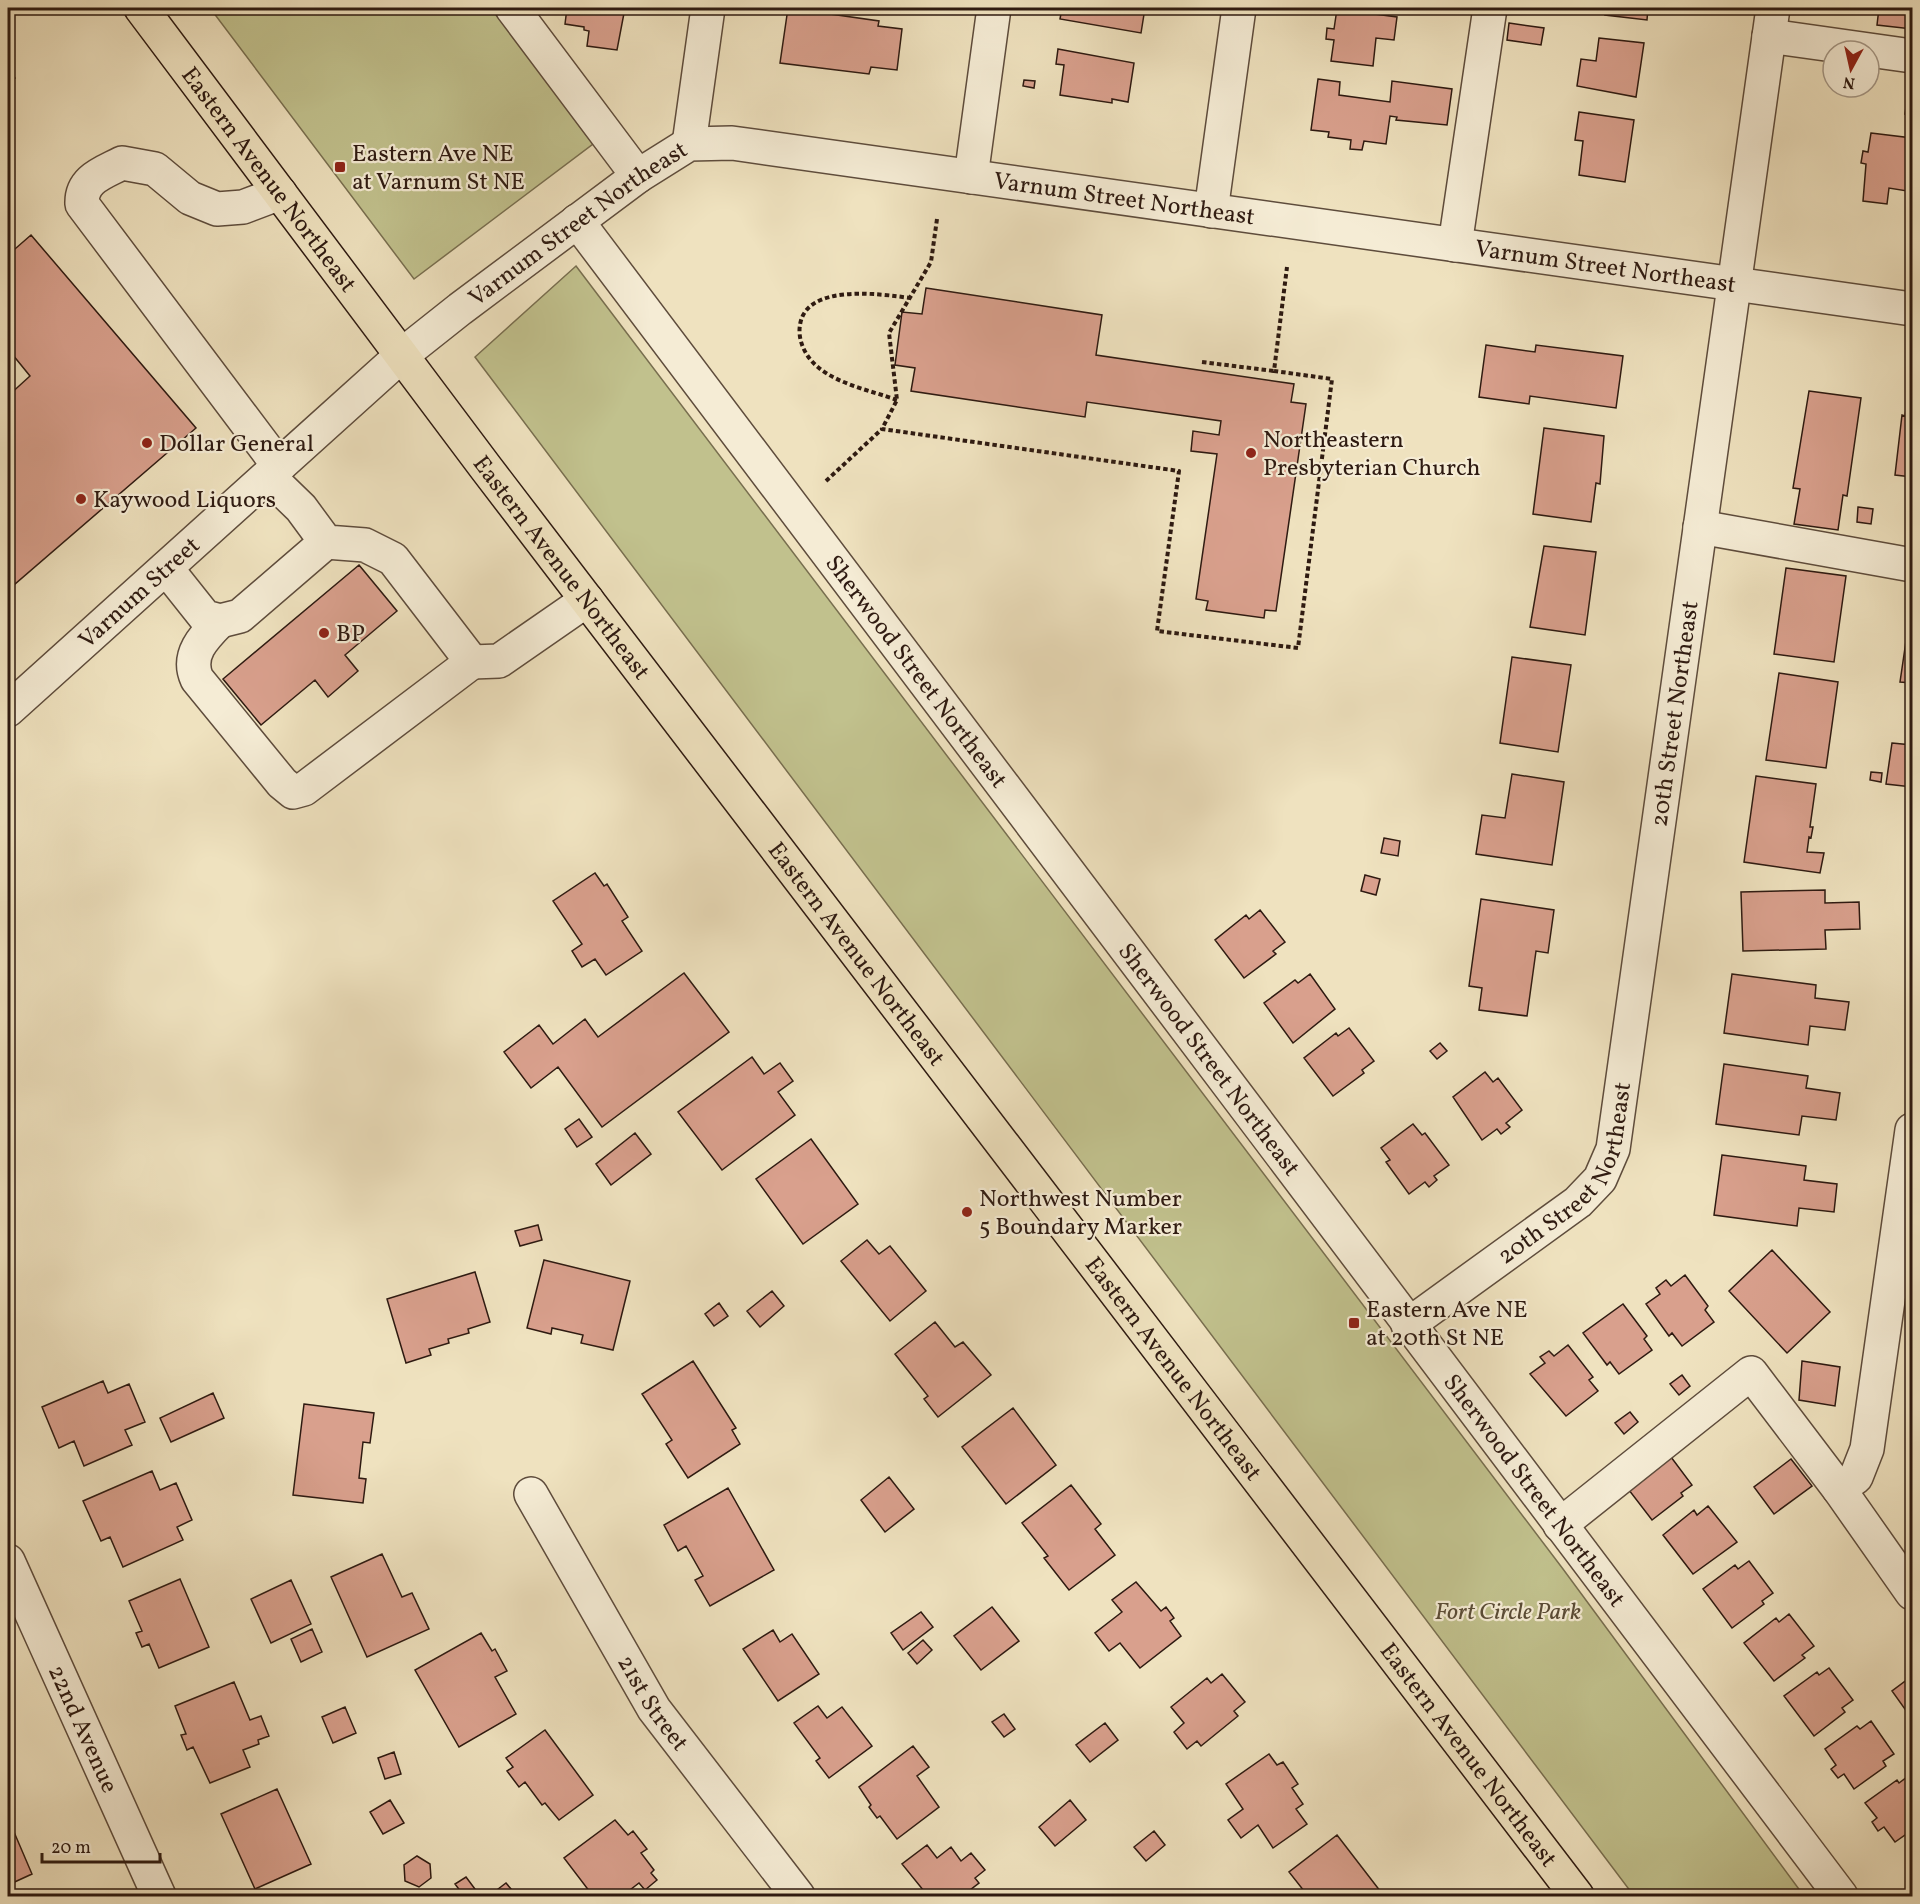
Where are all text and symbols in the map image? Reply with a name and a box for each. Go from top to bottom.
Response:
north arrow [1821,39,1881,99]
street label: Eastern Avenue Northeast [172,60,364,300]
text: N [1842,70,1856,94]
street label: Varnum Street Northeast [462,134,695,316]
place label: Eastern Ave NE at Varnum St NE [352,138,525,200]
marker: Eastern Ave NE at Varnum St NE [333,160,347,174]
street label: Varnum Street Northeast [991,165,1257,235]
street label: Varnum Street Northeast [1472,233,1738,303]
place label: Northeastern Presbyterian Church [1263,424,1480,486]
place label: Dollar General [159,428,314,462]
marker: Dollar General [140,436,154,450]
marker: Northeastern Presbyterian Church [1244,446,1258,460]
street label: Eastern Avenue Northeast [464,449,657,688]
place label: Kaywood Liquors [93,484,276,518]
marker: Kaywood Liquors [74,492,88,506]
street label: Varnum Street [72,530,208,658]
street label: Sherwood Street Northeast [816,549,1014,796]
street label: 20th Street Northeast [1643,599,1709,829]
place label: BP [336,618,365,652]
marker: BP [317,626,331,640]
street label: Eastern Avenue Northeast [759,835,952,1074]
street label: Sherwood Street Northeast [1109,937,1307,1184]
street label: 20th Street Northeast [1492,1080,1641,1274]
place label: Northwest Number 5 Boundary Marker [979,1183,1182,1245]
marker: Northwest Number 5 Boundary Marker [960,1205,974,1219]
street label: Eastern Avenue Northeast [1075,1250,1269,1489]
place label: Eastern Ave NE at 20th St NE [1366,1294,1528,1356]
marker: Eastern Ave NE at 20th St NE [1347,1316,1361,1330]
street label: Sherwood Street Northeast [1434,1368,1632,1615]
park label: Fort Circle Park [1435,1596,1581,1630]
street label: Eastern Avenue Northeast [1371,1636,1564,1875]
street label: 21st Street [608,1649,696,1759]
street label: 22nd Avenue [38,1660,125,1799]
scale bar [42,1826,160,1864]
text: 20 m [51,1836,91,1861]

